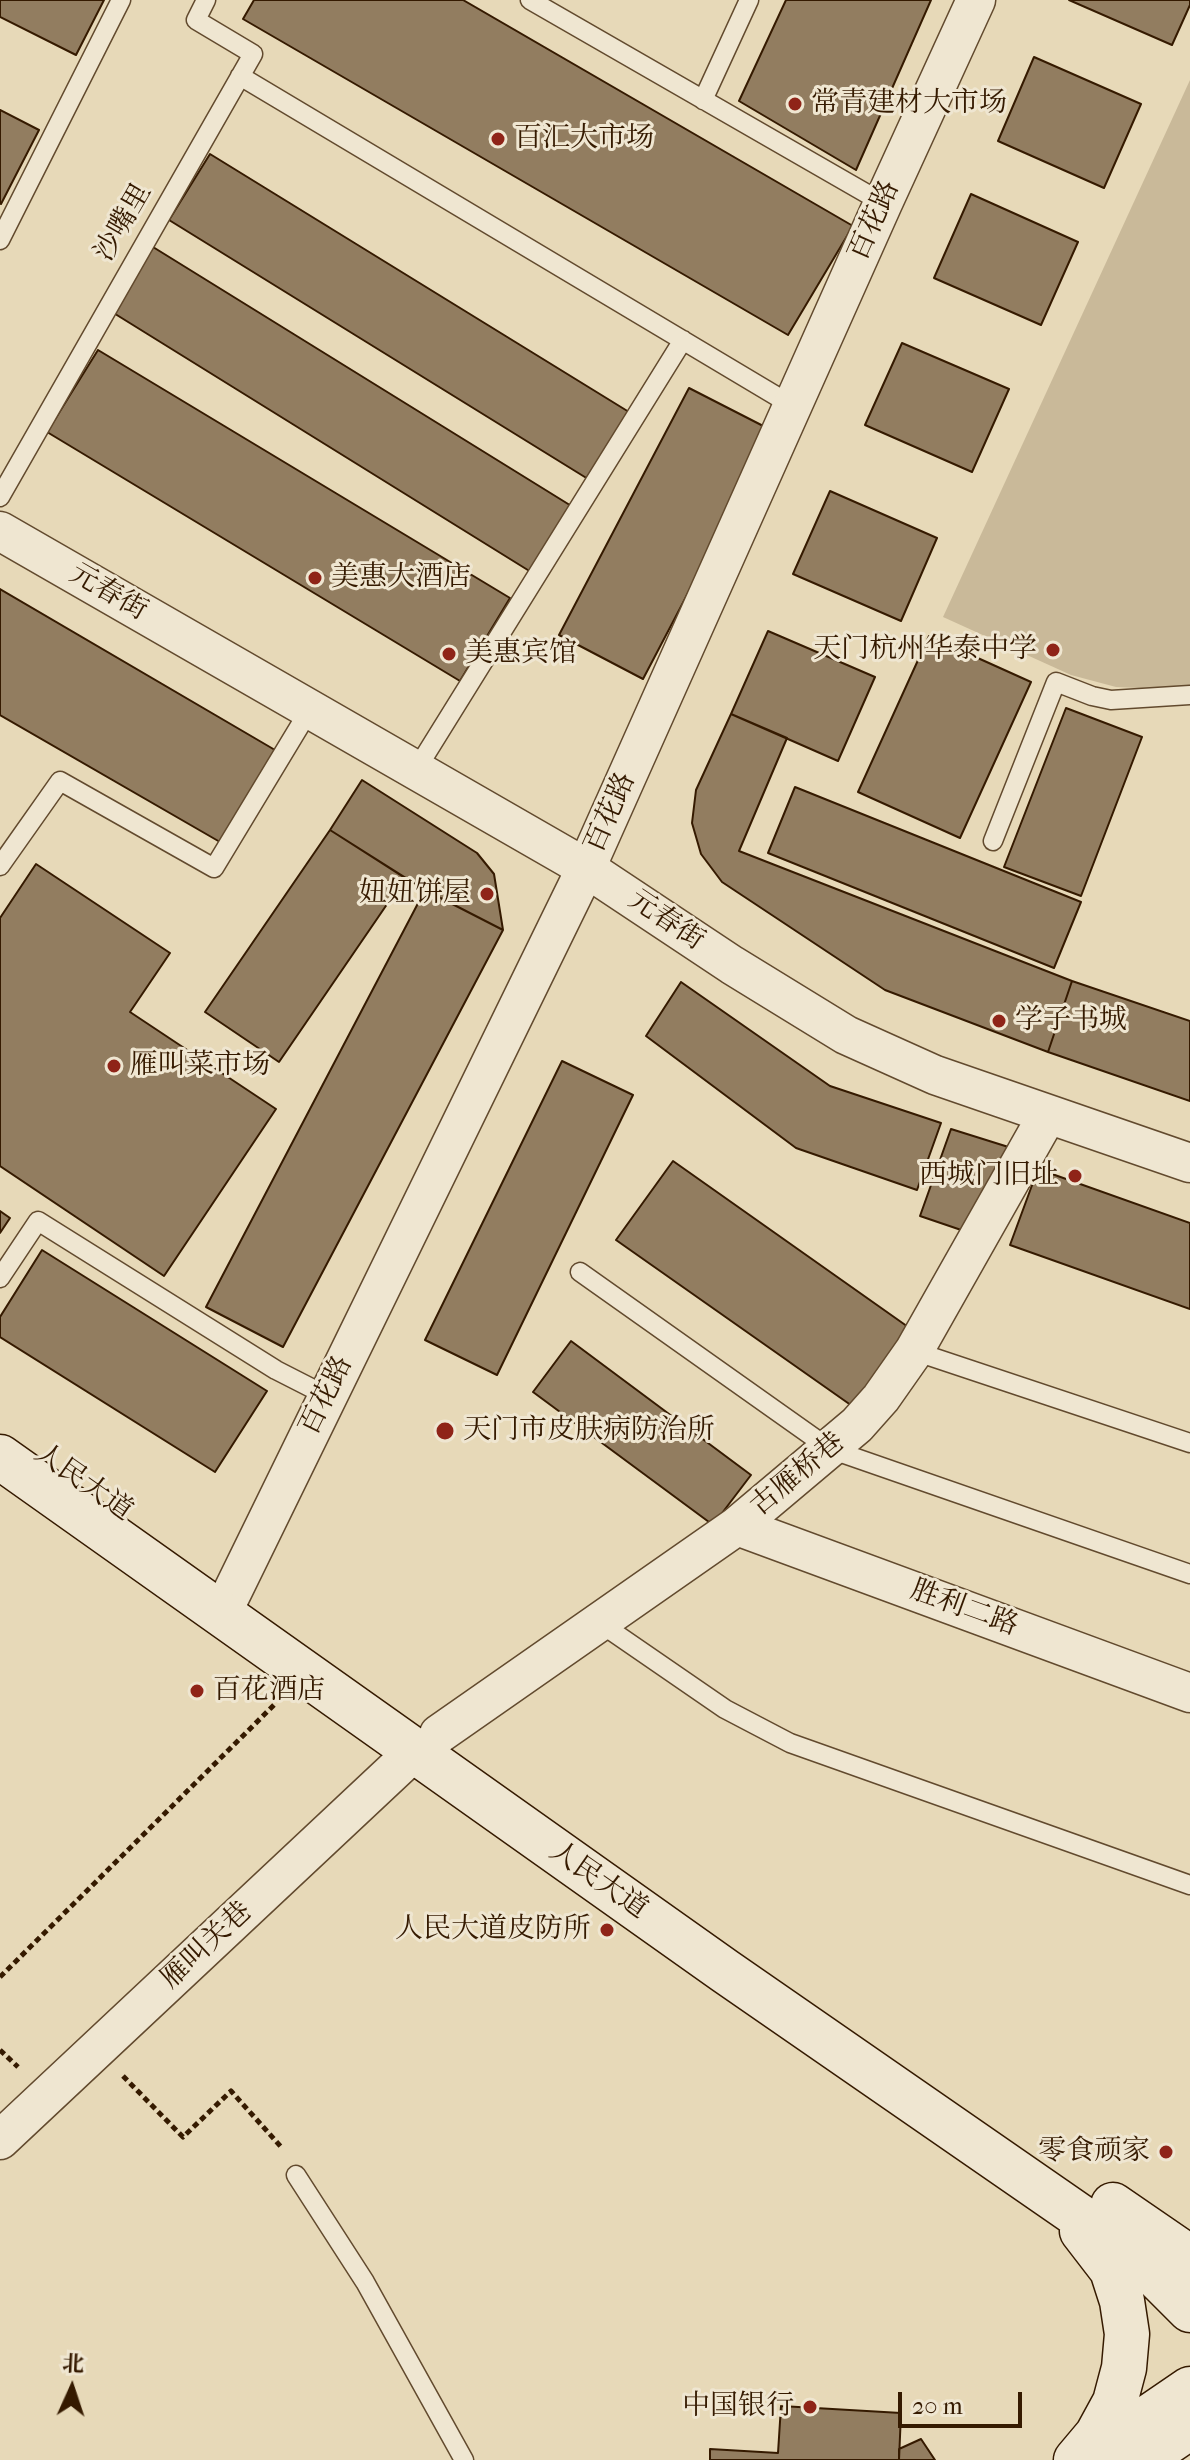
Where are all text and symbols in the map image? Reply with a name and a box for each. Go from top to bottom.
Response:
place label: 常青建材大市场 [811,87,1007,121]
marker: 常青建材大市场 [786,95,804,113]
place label: 百汇大市场 [514,122,654,156]
marker: 百汇大市场 [489,130,507,148]
street label: 百花路 [843,176,907,266]
street label: 沙嘴里 [88,178,160,268]
street label: 元春街 [63,557,153,629]
place label: 美惠大酒店 [331,561,471,595]
marker: 美惠大酒店 [306,569,324,587]
place label: 天门杭州华泰中学 [813,633,1037,667]
place label: 美惠宾馆 [465,637,577,671]
marker: 天门杭州华泰中学 [1044,641,1062,659]
marker: 美惠宾馆 [440,645,458,663]
street label: 百花路 [579,768,643,858]
place label: 妞妞饼屋 [359,877,471,911]
street label: 元春街 [622,884,710,958]
marker: 妞妞饼屋 [478,885,496,903]
place label: 学子书城 [1015,1004,1127,1038]
marker: 学子书城 [990,1012,1008,1030]
place label: 雁叫菜市场 [130,1049,270,1083]
marker: 雁叫菜市场 [105,1057,123,1075]
place label: 西城门旧址 [919,1159,1059,1193]
marker: 西城门旧址 [1066,1167,1084,1185]
street label: 百花路 [293,1351,361,1441]
place label: 天门市皮肤病防治所 [463,1414,715,1448]
marker: 天门市皮肤病防治所 [434,1420,456,1442]
street label: 古雁桥巷 [744,1426,852,1524]
street label: 人民大道 [27,1437,139,1529]
street label: 胜利二路 [906,1574,1022,1644]
place label: 百花酒店 [213,1674,325,1708]
marker: 百花酒店 [188,1682,206,1700]
street label: 人民大道 [542,1835,654,1927]
street label: 雁叫关巷 [155,1896,259,1996]
place label: 人民大道皮防所 [395,1913,591,1947]
marker: 人民大道皮防所 [598,1921,616,1939]
place label: 零食顽家 [1038,2135,1150,2169]
marker: 零食顽家 [1157,2143,1175,2161]
north arrow [32,2348,112,2428]
text: 北 [62,2350,85,2378]
scale bar [902,2376,1026,2426]
place label: 中国银行 [682,2390,794,2424]
text: 20 m [912,2392,963,2420]
marker: 中国银行 [801,2398,819,2416]

